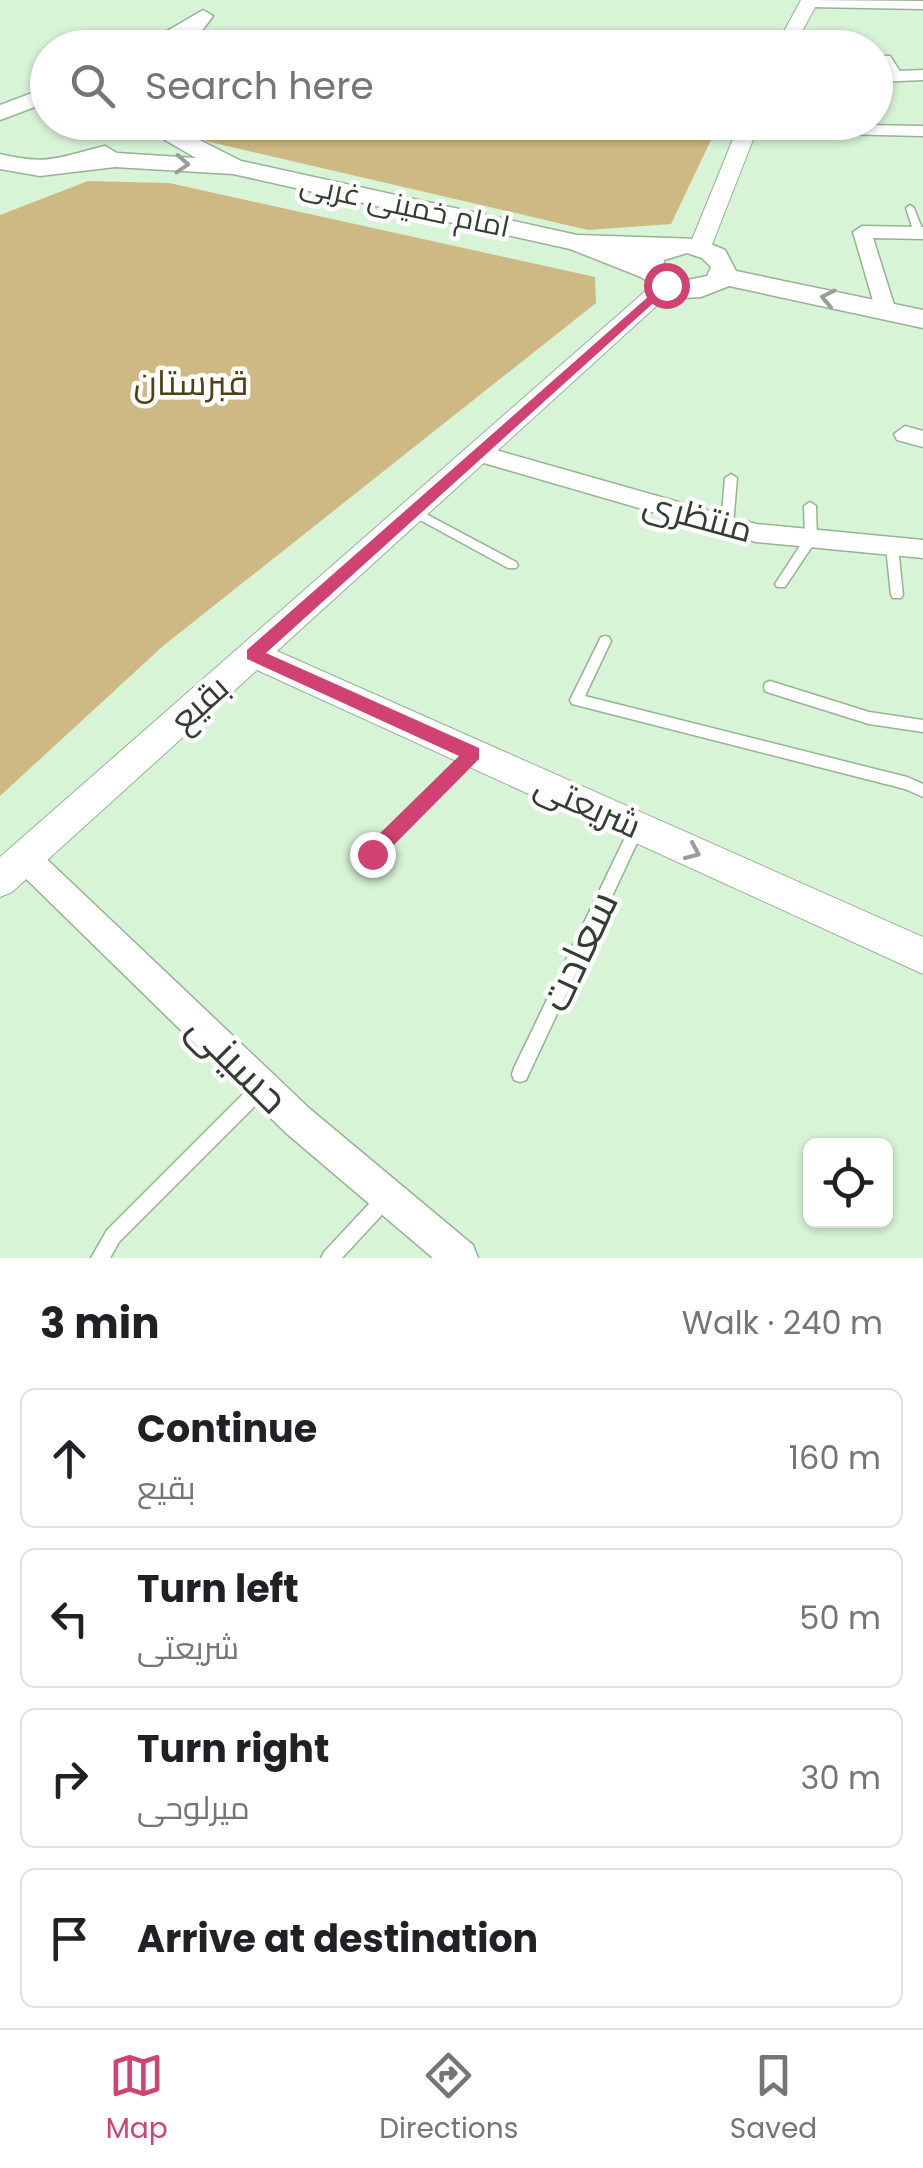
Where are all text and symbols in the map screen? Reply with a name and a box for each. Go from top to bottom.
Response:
search box [30,30,893,140]
icon: search [65,58,120,113]
text: Search here [145,59,374,112]
one-way arrow [175,153,191,174]
street label: امام خمینی غربی [296,162,514,248]
route start [644,263,690,309]
one-way arrow [820,289,837,310]
park label: قبرستان [134,358,248,407]
street label: منتظری [638,478,758,554]
street label: بقیع [159,663,239,743]
street label: شریعتی [527,760,649,850]
route end [350,832,396,878]
one-way arrow [683,840,701,860]
street label: سعادت [525,881,633,1021]
street label: حسینی [174,999,302,1127]
map controls [803,1138,893,1228]
button: locate [803,1138,893,1228]
text: 3 min [40,1294,160,1353]
text: Walk · 240 m [682,1300,883,1345]
text: Continue [137,1402,317,1455]
icon: ahead [42,1431,97,1486]
text: 160 m [789,1435,881,1480]
text: بقیع [137,1465,196,1510]
text: Turn left [137,1562,299,1615]
icon: left [42,1591,97,1646]
text: 50 m [799,1595,881,1640]
text: شریعتی [137,1625,239,1670]
text: Turn right [137,1722,329,1775]
icon: right [42,1751,97,1806]
text: 30 m [801,1755,881,1800]
text: میرلوحی [137,1785,250,1830]
icon: arrive [42,1911,97,1966]
text: Arrive at destination [137,1912,538,1965]
tab: Map [106,2048,168,2150]
tab: Directions [379,2048,518,2150]
tab: Saved [730,2048,817,2150]

